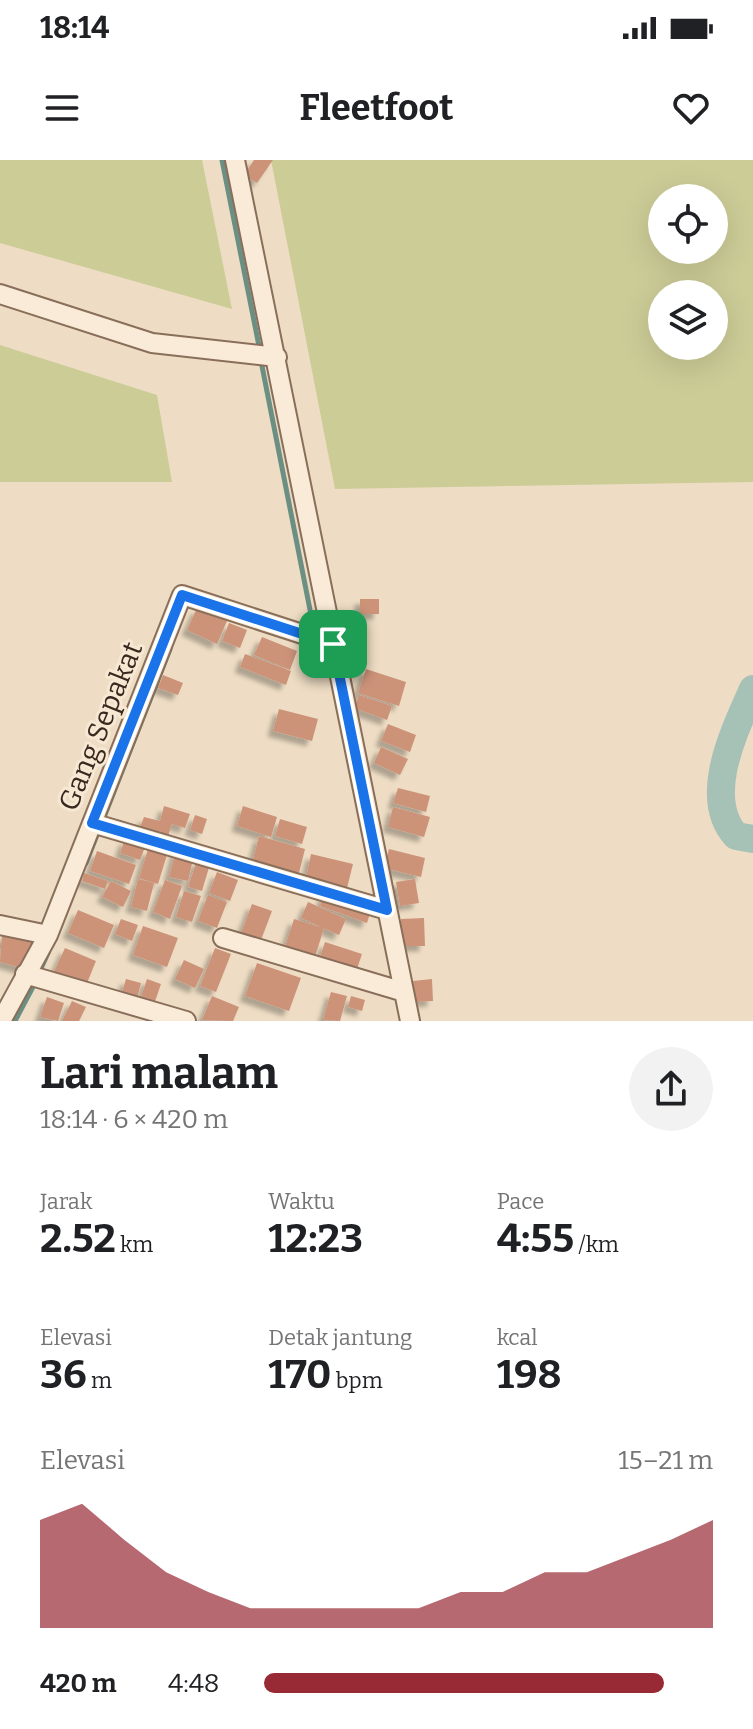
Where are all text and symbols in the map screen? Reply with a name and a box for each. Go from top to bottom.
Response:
text: 18:14 [40,10,109,46]
icon: menu [40,86,84,130]
text: Fleetfoot [299,86,454,130]
icon: heart [669,86,713,130]
map controls [648,184,728,360]
button: locate [648,184,728,264]
button: layers [648,280,728,360]
pin [299,610,367,678]
icon: arrive [311,622,355,666]
street label: Gang Sepakat [52,637,149,815]
text: Lari malam [40,1047,278,1100]
button: share [629,1047,713,1131]
text: 18:14 · 6 × 420 m [40,1104,228,1135]
text: Jarak [40,1188,92,1215]
text: Waktu [268,1188,335,1215]
text: Pace [497,1188,544,1215]
text: 2.52 [40,1215,116,1263]
text: 12:23 [268,1215,363,1263]
text: 4:55 [497,1215,574,1263]
text: km [116,1231,153,1258]
text: /km [574,1231,619,1258]
text: Elevasi [40,1324,112,1351]
text: Detak jantung [268,1324,412,1351]
text: kcal [497,1324,538,1351]
text: 36 [40,1351,87,1399]
text: 170 [268,1351,331,1399]
text: 198 [497,1351,562,1399]
text: m [87,1367,112,1394]
text: bpm [331,1367,383,1394]
text: Elevasi [40,1445,125,1476]
text: 15–21 m [618,1445,713,1476]
text: 420 m [40,1668,116,1699]
text: 4:48 [168,1668,219,1699]

